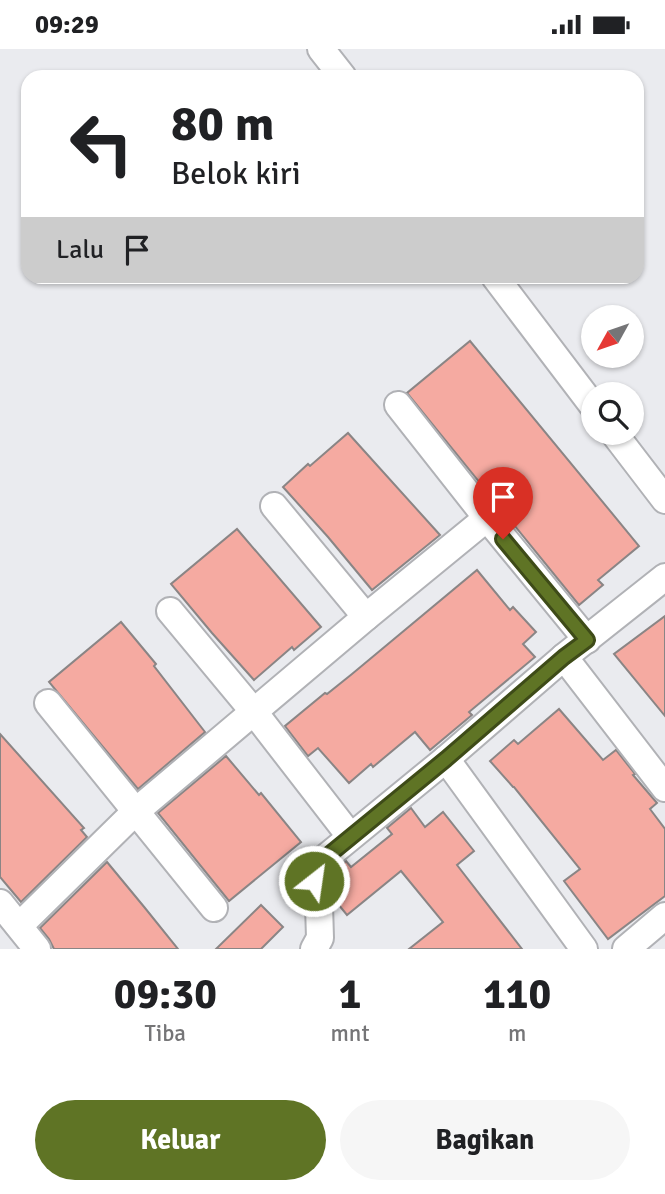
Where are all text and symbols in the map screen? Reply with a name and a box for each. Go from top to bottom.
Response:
text: 09:29 [35,9,99,41]
text: 80 m [171,94,274,154]
icon: left [56,98,147,189]
text: Belok kiri [171,154,301,193]
icon: arrive [118,231,156,269]
text: Lalu [56,234,104,266]
north arrow [581,305,644,367]
map controls [581,305,644,445]
button: search [581,382,644,445]
pin [473,467,533,539]
icon: arrive [484,478,522,516]
position arrow [277,844,351,918]
text: 09:30 [114,969,217,1020]
text: 1 [339,969,361,1020]
text: 110 [483,969,551,1020]
text: Tiba [145,1019,186,1048]
text: mnt [331,1019,369,1048]
text: m [508,1019,526,1048]
button: Keluar [35,1100,326,1180]
button: Bagikan [340,1100,630,1180]

